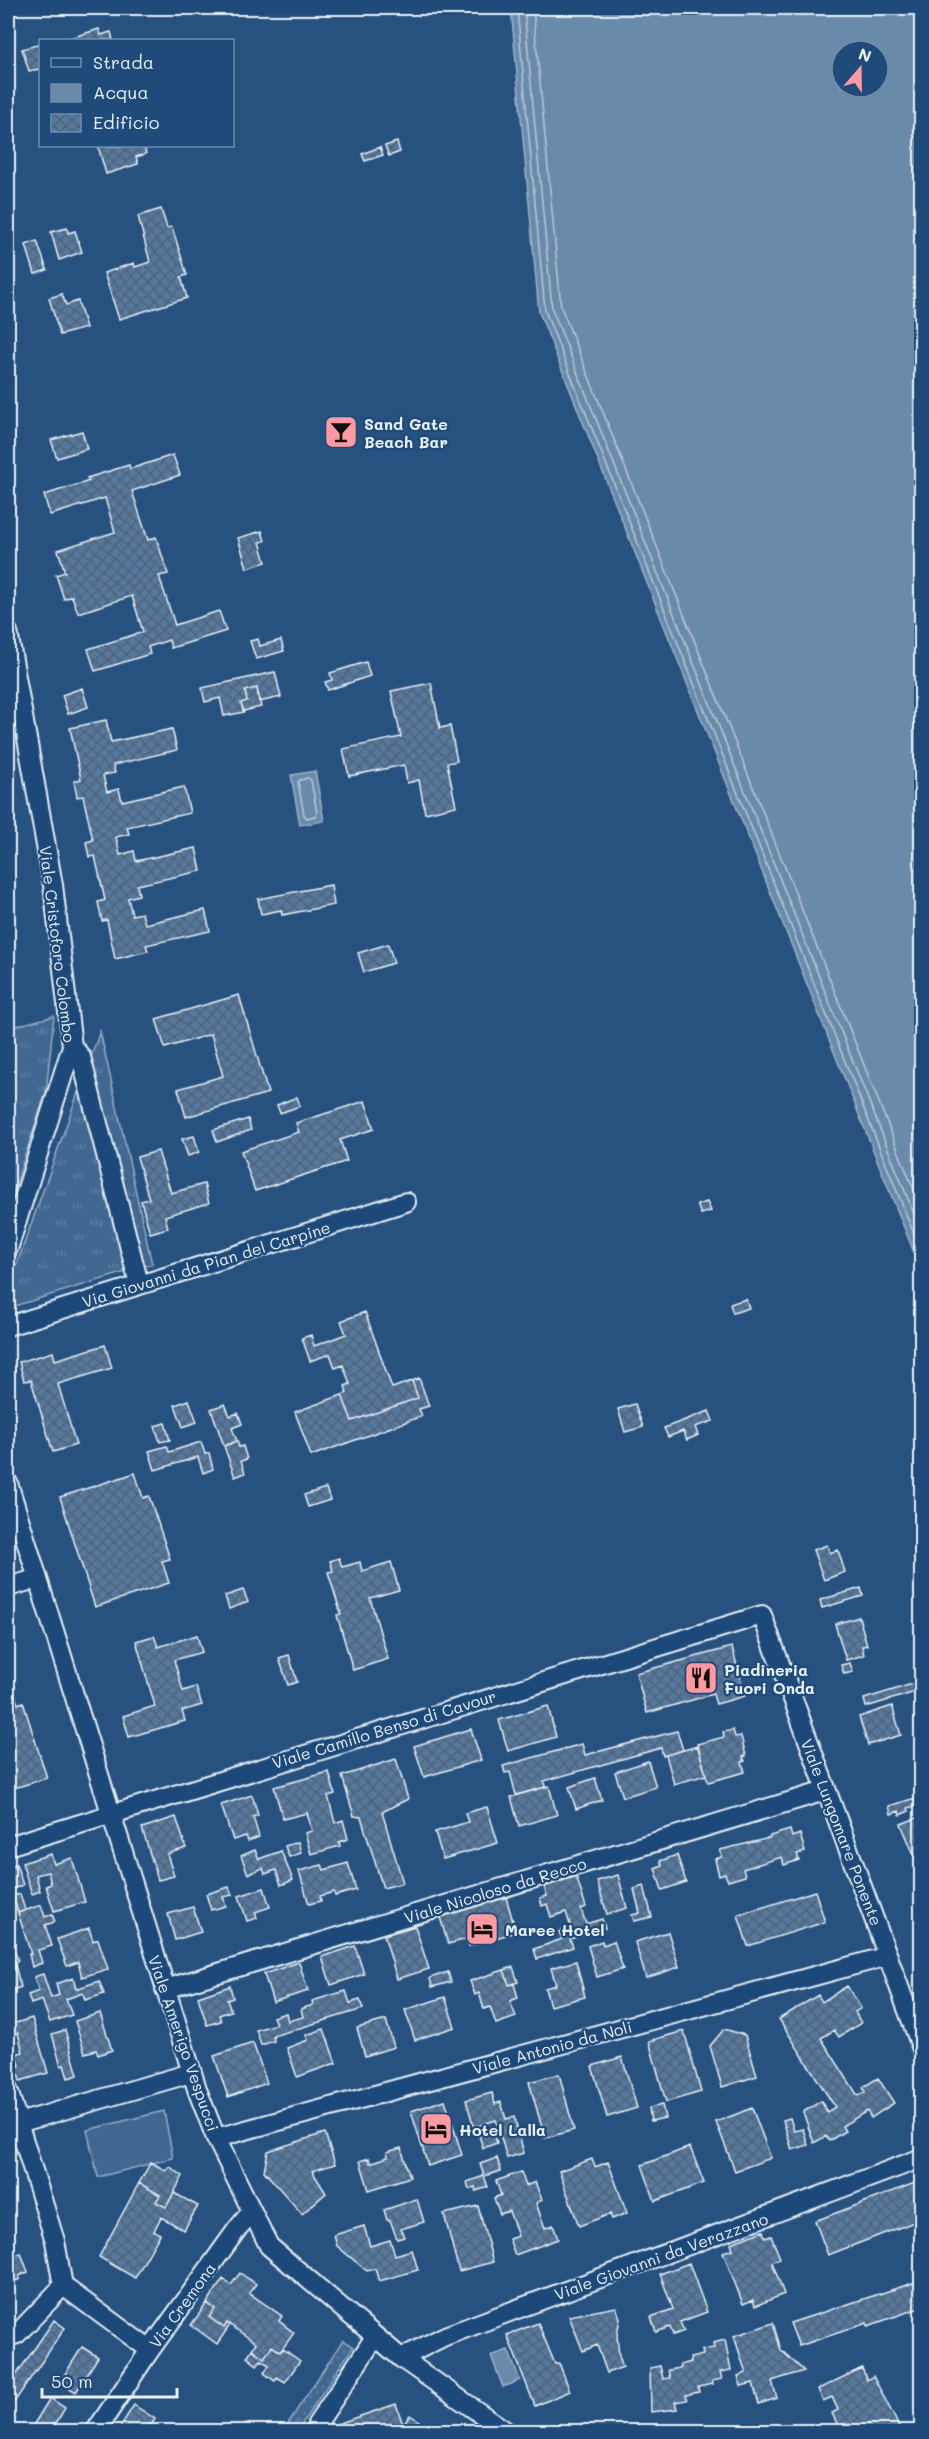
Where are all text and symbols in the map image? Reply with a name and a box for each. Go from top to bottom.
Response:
legend [39,39,234,147]
north arrow [830,39,890,99]
text: N [856,42,875,66]
text: Strada [93,50,154,74]
text: Acqua [93,80,149,104]
text: Edificio [93,110,160,134]
place label: Sand Gate Beach Bar [364,413,448,452]
bar icon: Sand Gate Beach Bar [323,414,359,450]
street label: Viale Cristoforo Colombo [36,844,80,1044]
street label: Via Giovanni da Pian del Carpine [79,1216,333,1312]
place label: Piadineria Fuori Onda [724,1659,815,1698]
restaurant icon: Piadineria Fuori Onda [683,1660,719,1696]
street label: Viale Camillo Benso di Cavour [269,1685,499,1773]
street label: Viale Lungomare Ponente [797,1736,887,1928]
street label: Viale Nicoloso da Recco [401,1852,589,1928]
hotel icon: Maree Hotel [464,1911,500,1947]
place label: Maree Hotel [505,1919,605,1940]
street label: Viale Amerigo Vespucci [144,1952,224,2134]
street label: Viale Antonio da Noli [470,2016,634,2078]
hotel icon: Hotel Lalla [418,2111,454,2147]
place label: Hotel Lalla [459,2119,546,2140]
street label: Viale Giovanni da Verazzano [551,2207,771,2305]
street label: Via Cremona [144,2258,220,2352]
scale bar [42,2361,177,2399]
text: 50 m [51,2369,93,2393]

